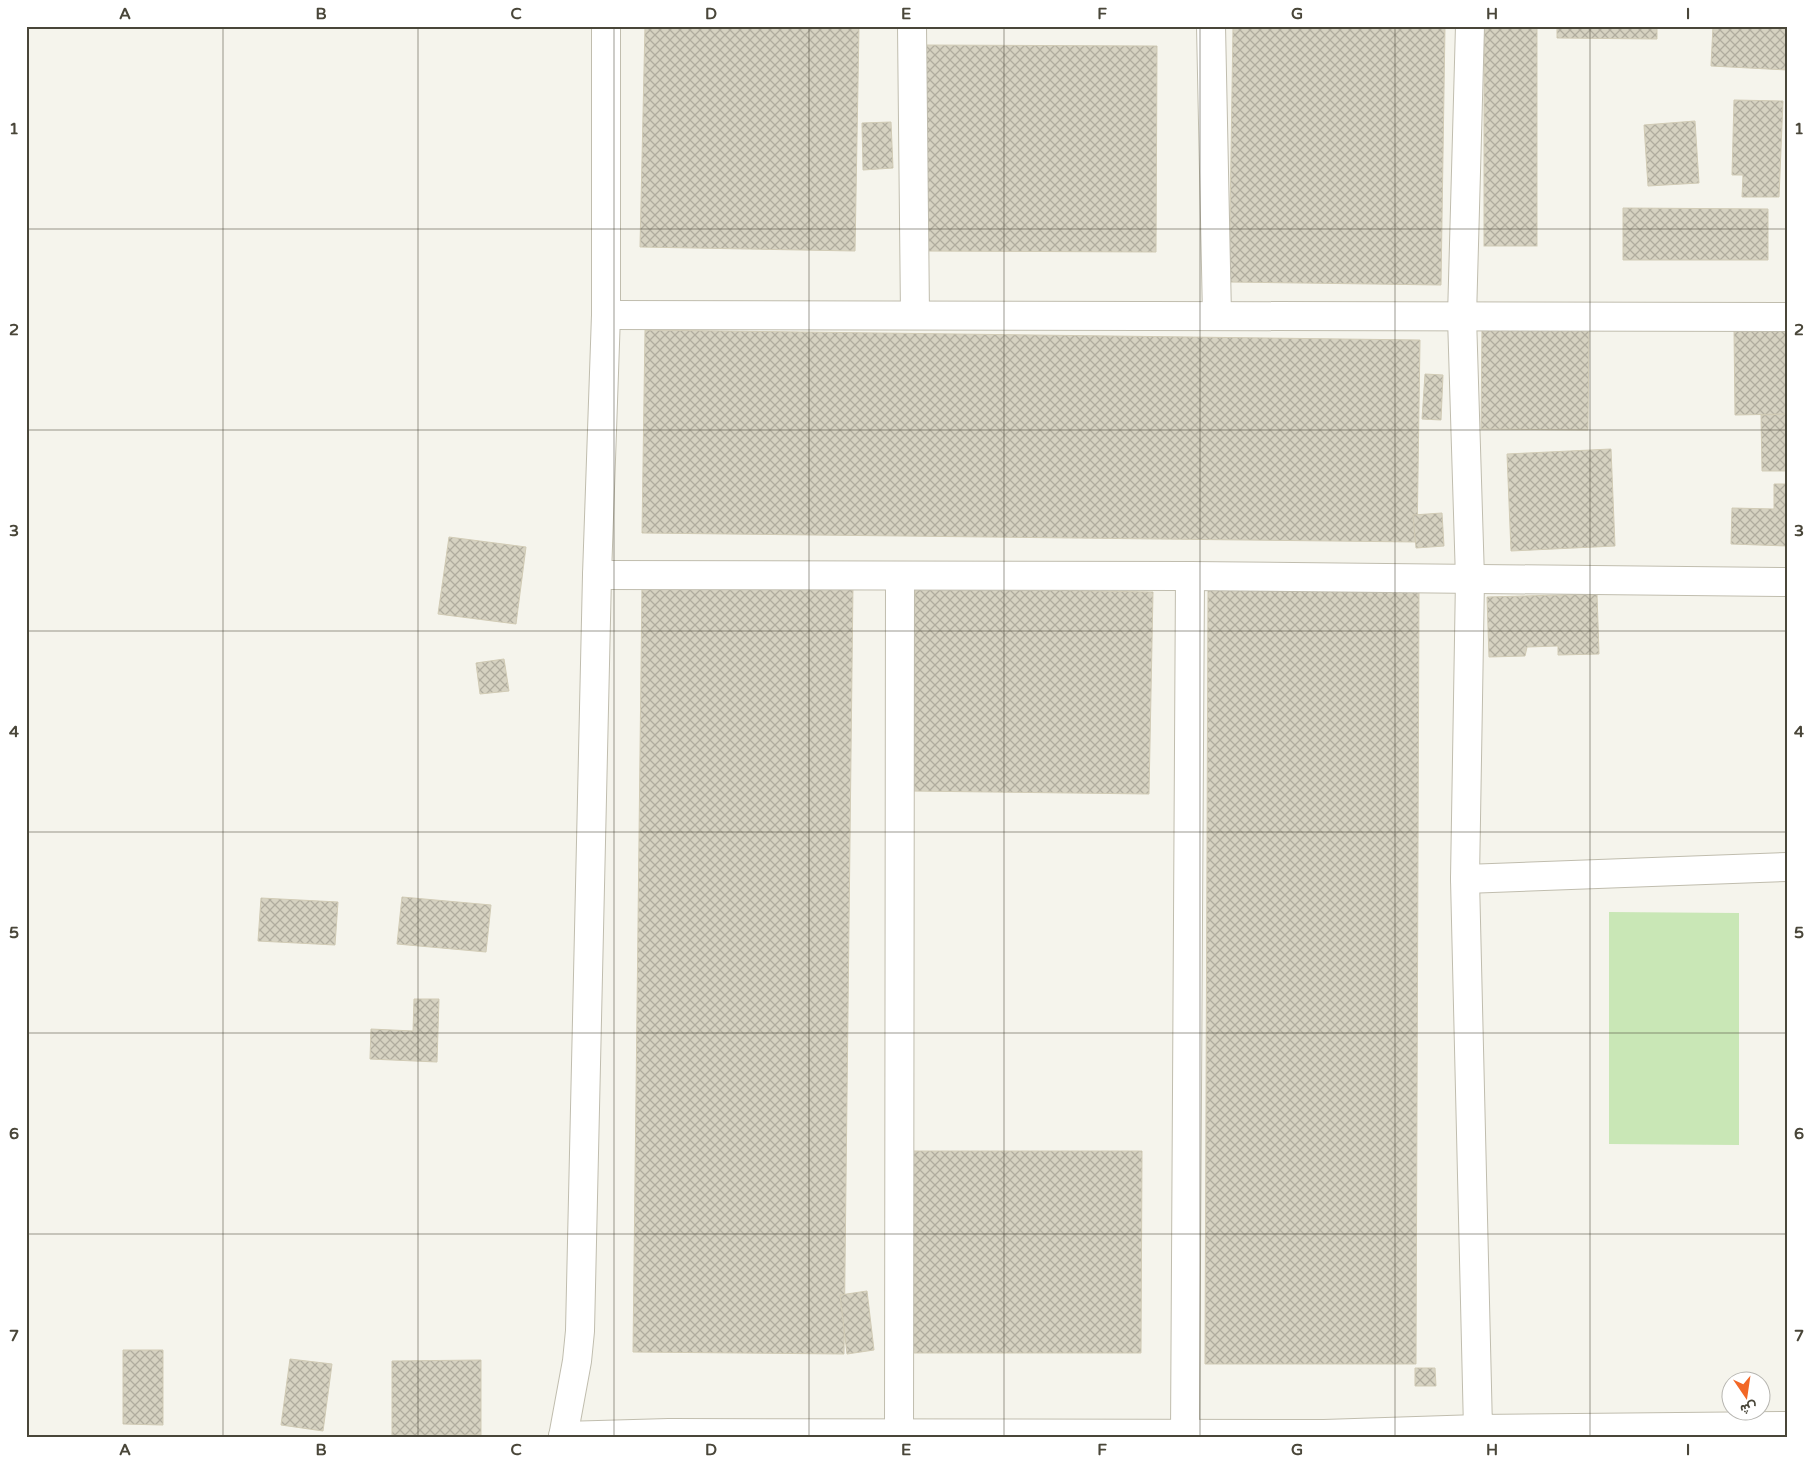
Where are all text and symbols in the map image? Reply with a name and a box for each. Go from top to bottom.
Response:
text: A [119,4,131,24]
text: B [315,4,327,24]
text: C [510,4,522,24]
text: D [705,4,717,24]
text: E [901,4,911,24]
text: F [1097,4,1107,24]
text: G [1291,4,1303,24]
text: H [1486,4,1498,24]
text: I [1686,4,1690,24]
text: 1 [9,119,19,139]
text: 1 [1794,119,1804,139]
text: 2 [9,320,19,340]
text: 2 [1794,320,1804,340]
text: 3 [9,521,19,541]
text: 3 [1794,521,1804,541]
text: 4 [9,722,19,742]
text: 4 [1794,722,1804,742]
text: 5 [9,923,19,943]
text: 5 [1794,923,1804,943]
text: 6 [9,1124,19,1144]
text: 6 [1794,1124,1804,1144]
text: 7 [9,1326,19,1346]
text: 7 [1794,1326,1804,1346]
north arrow [1720,1370,1770,1420]
text: ش [1739,1398,1759,1418]
text: A [119,1440,131,1460]
text: B [315,1440,327,1460]
text: C [510,1440,522,1460]
text: D [705,1440,717,1460]
text: E [901,1440,911,1460]
text: F [1097,1440,1107,1460]
text: G [1291,1440,1303,1460]
text: H [1486,1440,1498,1460]
text: I [1686,1440,1690,1460]

